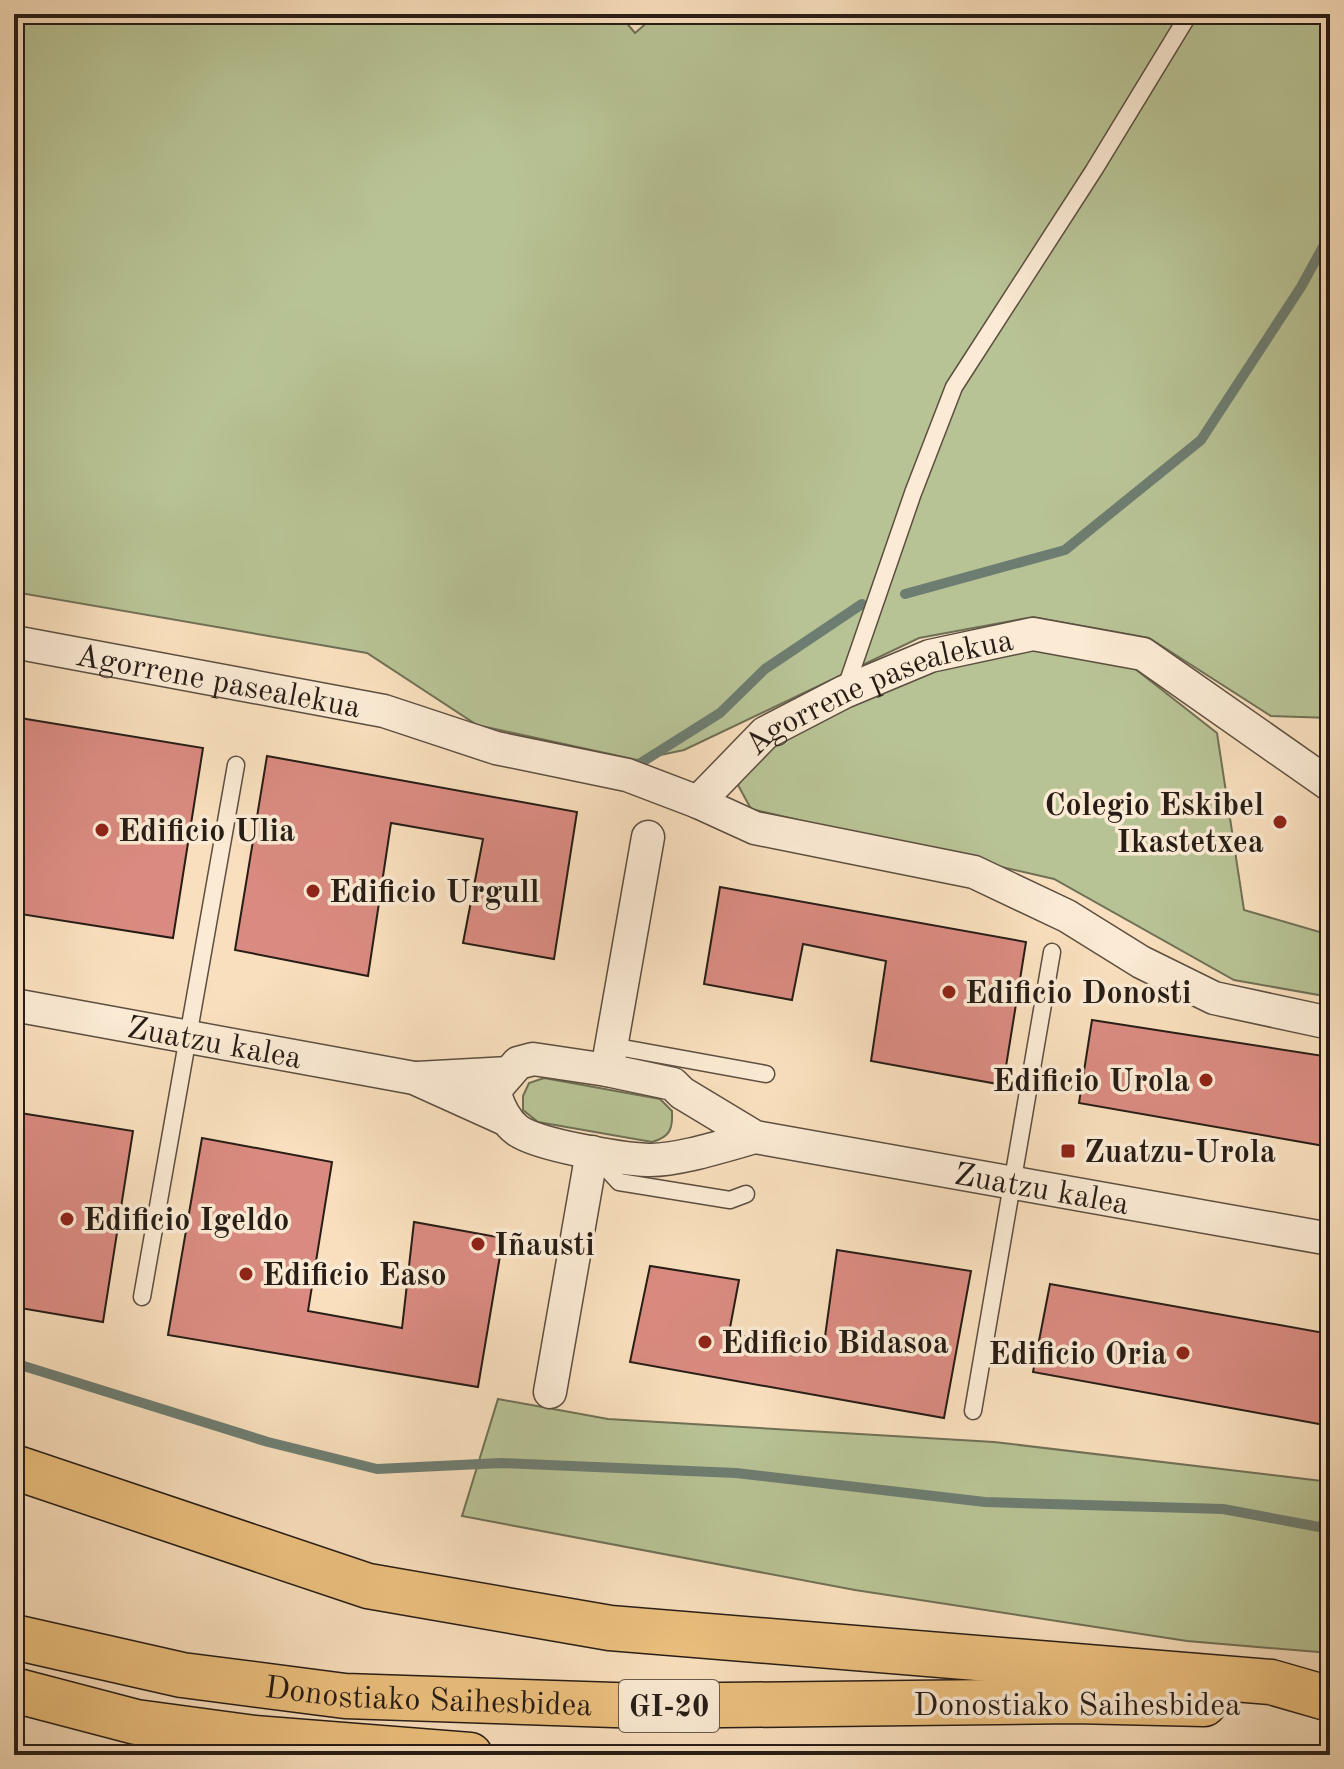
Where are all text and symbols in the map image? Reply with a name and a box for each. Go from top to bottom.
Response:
street label: Agorrene pasealekua [740,626,1017,763]
street label: Agorrene pasealekua [73,641,363,725]
place label: Colegio Eskibel Ikastetxea [1044,791,1264,860]
marker: Colegio Eskibel Ikastetxea [1271,813,1289,831]
place label: Edificio Ulia [118,817,295,849]
marker: Edificio Ulia [93,821,111,839]
place label: Edificio Urgull [329,878,540,910]
marker: Edificio Urgull [304,882,322,900]
place label: Edificio Donosti [965,979,1191,1011]
marker: Edificio Donosti [940,983,958,1001]
street label: Zuatzu kalea [124,1013,304,1076]
place label: Edificio Urola [992,1067,1190,1099]
marker: Edificio Urola [1197,1071,1215,1089]
place label: Zuatzu-Urola [1084,1138,1276,1170]
marker: Zuatzu-Urola [1059,1142,1077,1160]
street label: Zuatzu kalea [952,1160,1131,1222]
place label: Edificio Igeldo [83,1206,289,1238]
marker: Edificio Igeldo [58,1210,76,1228]
place label: Iñausti [494,1231,595,1263]
marker: Iñausti [469,1235,487,1253]
place label: Edificio Easo [262,1261,447,1293]
marker: Edificio Easo [237,1265,255,1283]
place label: Edificio Bidasoa [721,1329,949,1361]
marker: Edificio Bidasoa [696,1333,714,1351]
place label: Edificio Oria [988,1340,1167,1372]
marker: Edificio Oria [1174,1344,1192,1362]
street label: Donostiako Saihesbidea [263,1673,593,1723]
road number: GI-20 [619,1680,719,1732]
street label: Donostiako Saihesbidea [913,1691,1241,1723]

